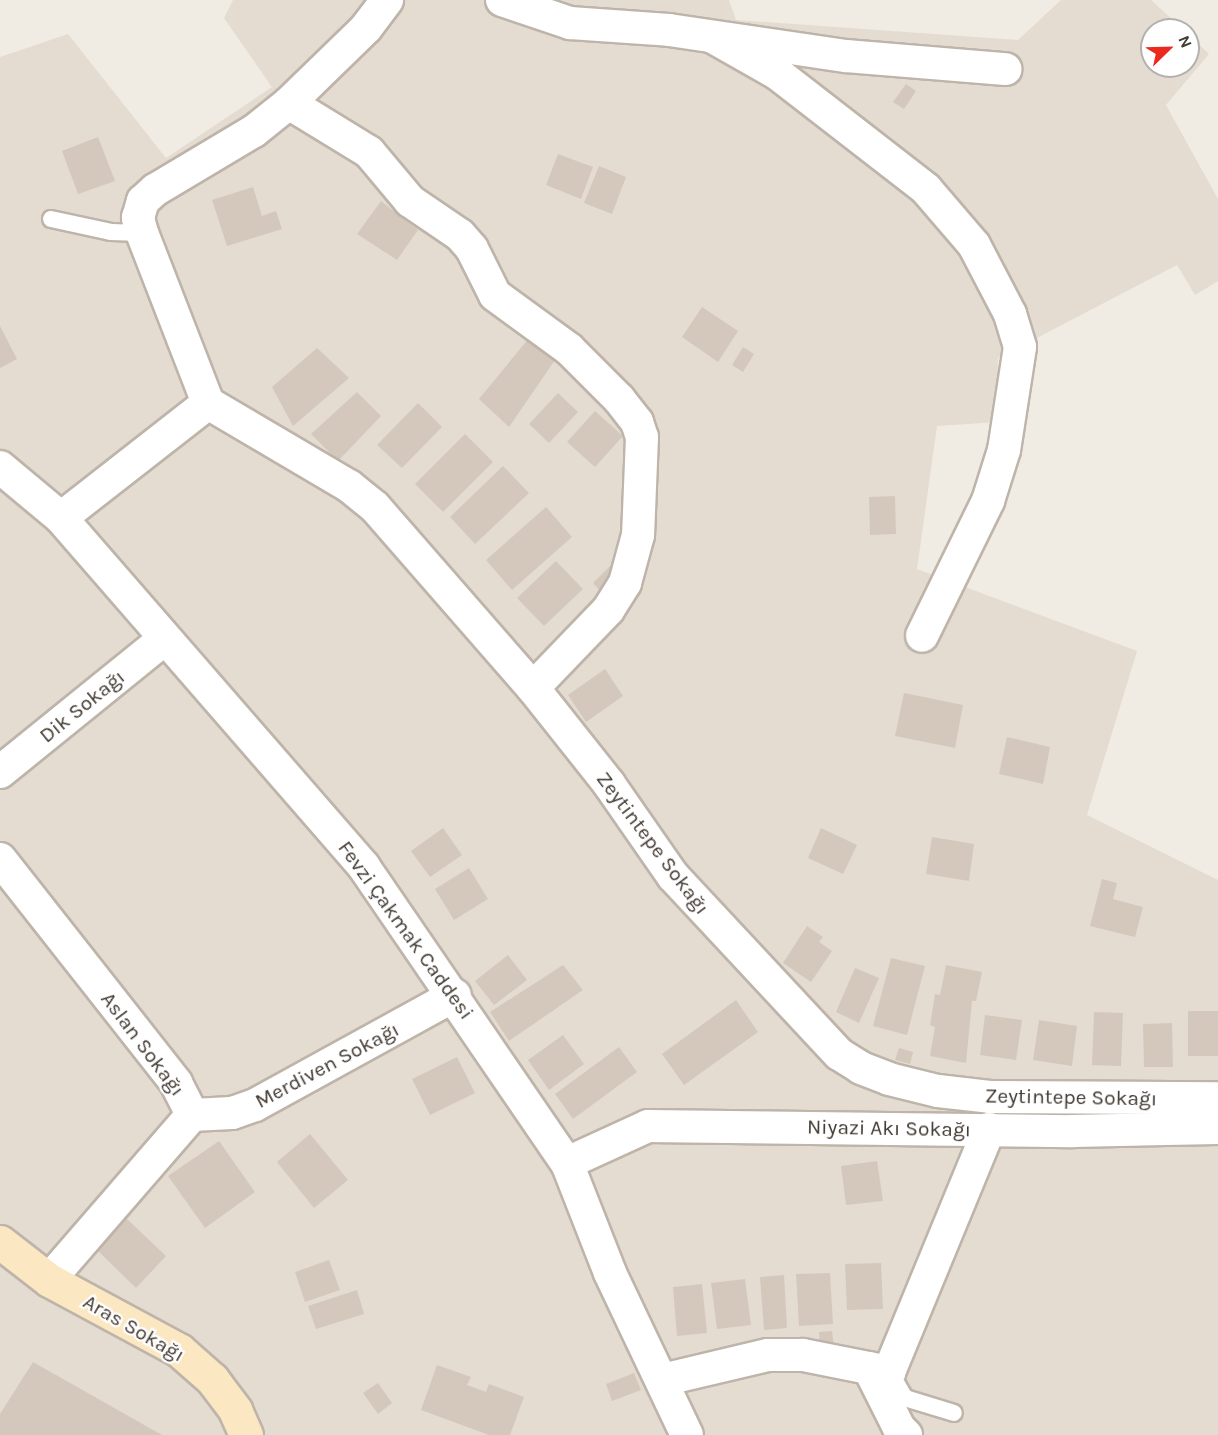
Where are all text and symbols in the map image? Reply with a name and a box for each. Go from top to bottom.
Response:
north arrow [1140,18,1200,78]
text: N [1174,33,1196,51]
street label: Dik Sokağı [34,664,130,748]
street label: Zeytintepe Sokağı [591,767,715,919]
street label: Fevzi Çakmak Caddesi [333,836,479,1024]
street label: Aslan Sokağı [96,987,190,1101]
street label: Merdiven Sokağı [251,1016,403,1114]
street label: Zeytintepe Sokağı [985,1083,1157,1111]
street label: Niyazi Akı Sokağı [807,1114,971,1142]
street label: Aras Sokağı [79,1289,189,1367]

